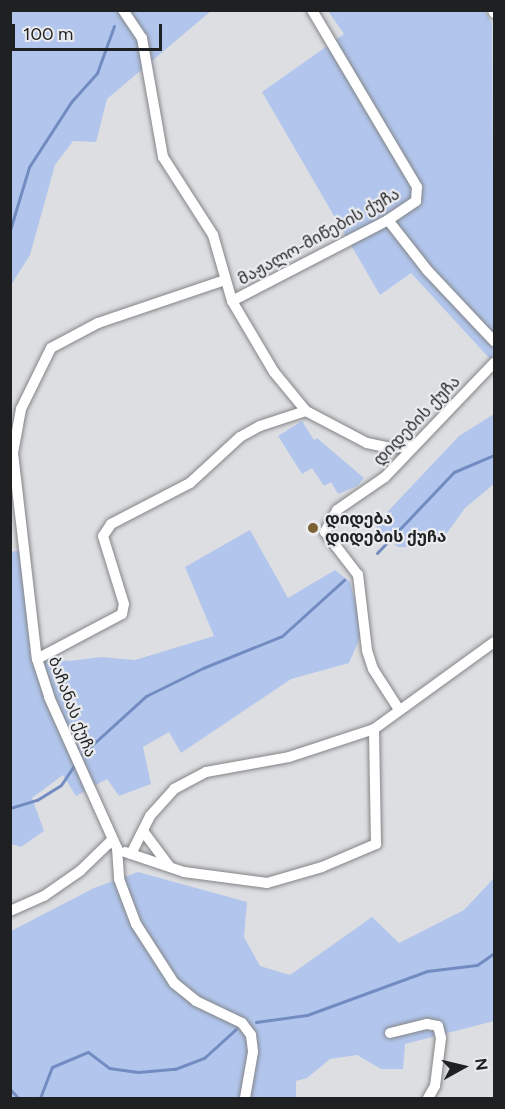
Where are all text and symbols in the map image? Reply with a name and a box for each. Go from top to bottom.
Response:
scale bar [15,12,165,50]
text: 100 m [23,23,73,45]
street label: მაჟალო-მიწების ქუჩა [235,185,403,289]
street label: დიდების ქუჩა [370,372,464,470]
place label: დიდება დიდების ქუჩა [325,509,446,547]
marker: დიდება დიდების ქუჩა [306,521,320,535]
street label: ბაჩანას ქუჩა [44,654,100,760]
north arrow [433,1037,493,1097]
text: N [471,1057,492,1072]

